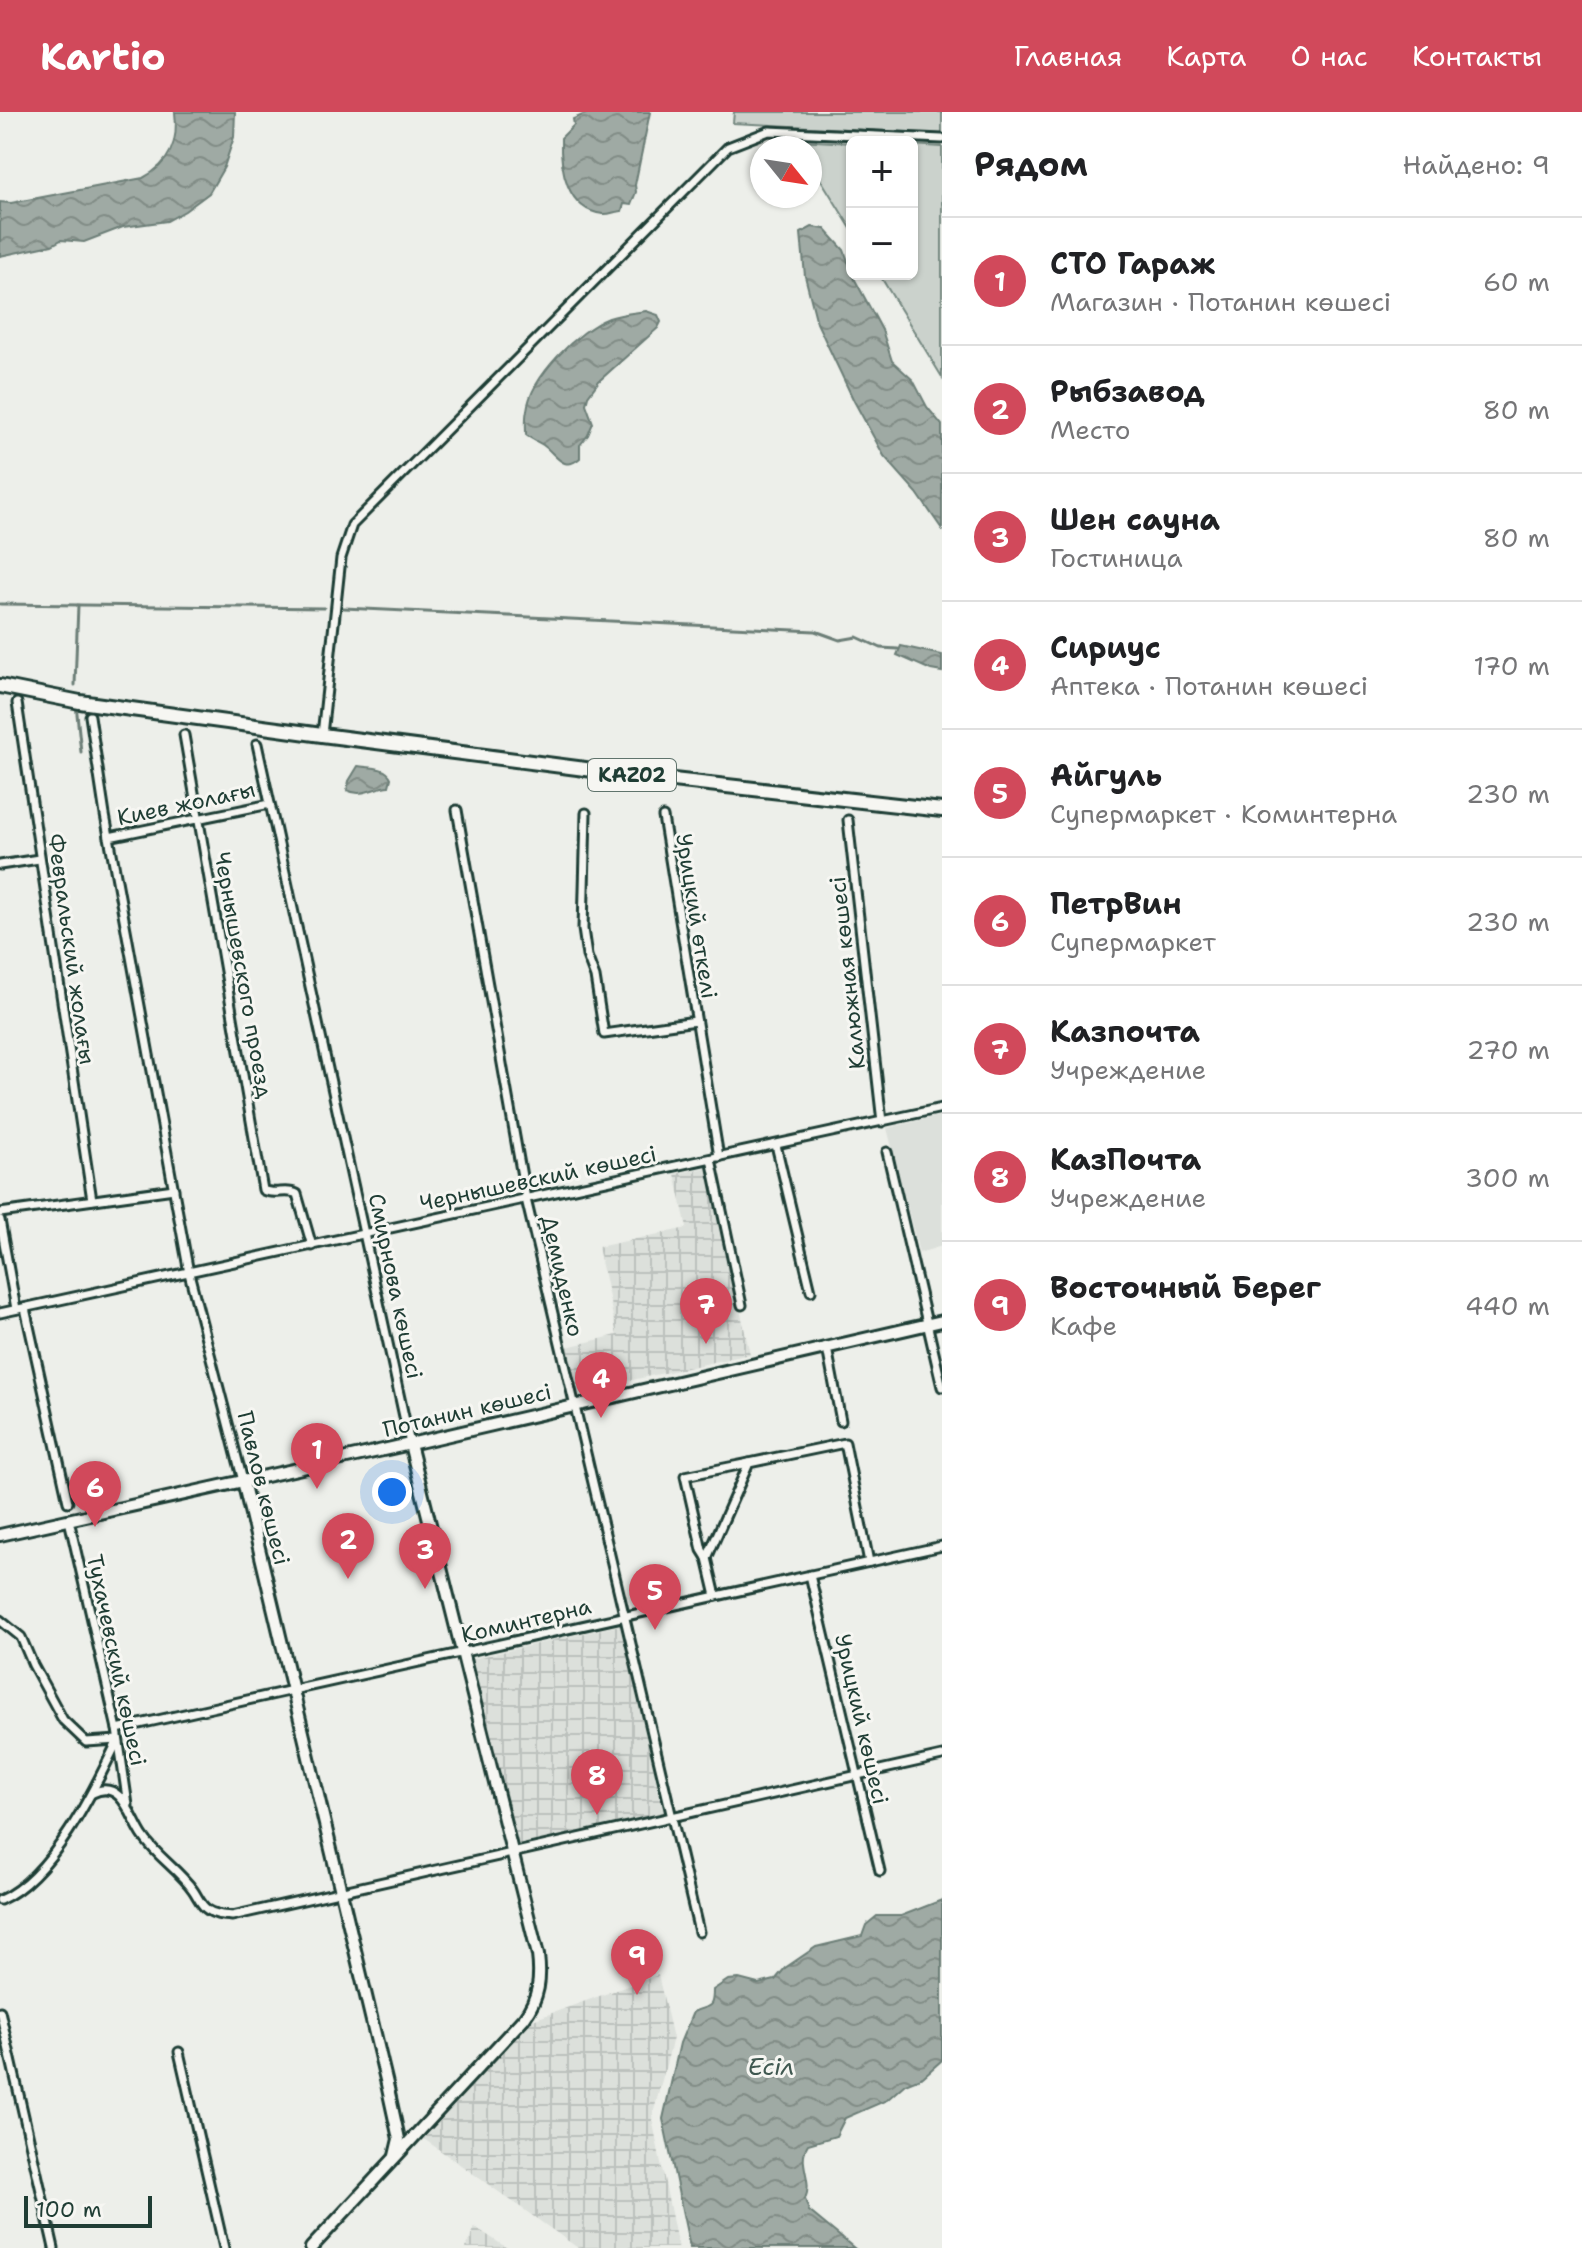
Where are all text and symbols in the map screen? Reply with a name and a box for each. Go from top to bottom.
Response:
text: Kartio [40,31,166,82]
text: Главная [1014,37,1122,75]
text: Карта [1166,37,1246,75]
text: О нас [1290,37,1368,75]
text: Контакты [1412,37,1542,75]
north arrow [750,136,822,208]
map controls [846,136,918,280]
button: + [846,136,918,208]
text: Рядом [974,141,1088,187]
text: Найдено: 9 [1403,147,1550,182]
button: − [846,208,918,280]
text: СТО Гараж [1050,243,1215,284]
text: 1 [994,264,1006,299]
text: 60 m [1483,264,1550,299]
text: Магазин · Потанин көшесі [1050,284,1391,319]
text: Рыбзавод [1050,371,1205,412]
text: 2 [991,392,1009,427]
text: 80 m [1483,392,1550,427]
text: Место [1050,412,1131,447]
text: Шен сауна [1050,499,1220,540]
text: 3 [991,520,1009,555]
text: 80 m [1483,520,1550,555]
text: Гостиница [1050,540,1183,575]
text: Сириус [1050,627,1161,668]
text: 4 [991,648,1009,683]
text: 170 m [1473,648,1550,683]
text: Аптека · Потанин көшесі [1050,668,1368,703]
text: Айгуль [1050,755,1162,796]
road number: KAZ02 [588,759,676,791]
street label: Киев жолағы [114,775,258,832]
text: 5 [992,776,1008,811]
text: 230 m [1466,776,1550,811]
text: Супермаркет · Коминтерна [1050,796,1397,831]
street label: Урицкий өткелі [669,831,724,1001]
street label: Февральский жолағы [41,832,102,1066]
street label: Чернышевского проезд [208,849,280,1101]
street label: Калюжная көшесі [823,875,872,1071]
text: ПетрВин [1050,883,1182,924]
text: 6 [991,904,1009,939]
text: 230 m [1466,904,1550,939]
text: Супермаркет [1050,924,1216,959]
text: Казпочта [1050,1011,1200,1052]
text: 7 [991,1032,1009,1067]
text: 270 m [1467,1032,1550,1067]
text: Учреждение [1050,1052,1206,1087]
street label: Чернышевский көшесі [417,1139,659,1218]
text: КазПочта [1050,1139,1201,1180]
text: 8 [991,1160,1009,1195]
text: 300 m [1465,1160,1550,1195]
text: Учреждение [1050,1180,1206,1215]
street label: Смирнова көшесі [362,1191,429,1382]
street label: Демиденко [534,1213,591,1340]
text: Восточный Берег [1050,1267,1321,1308]
pin: 7 [680,1278,732,1344]
text: 9 [991,1288,1009,1323]
text: 440 m [1465,1288,1550,1323]
text: Кафе [1050,1308,1117,1343]
pin: 4 [575,1352,627,1418]
street label: Потанин көшесі [380,1377,554,1444]
street label: Павлов көшесі [230,1408,297,1568]
pin: 1 [291,1423,343,1489]
pin: 6 [69,1461,121,1527]
your location [372,1472,412,1512]
pin: 2 [322,1513,374,1579]
pin: 3 [399,1523,451,1589]
street label: Тухачевский көшесі [80,1552,153,1769]
pin: 5 [629,1564,681,1630]
street label: Коминтерна [458,1591,594,1650]
street label: Урицкий көшесі [828,1631,895,1807]
pin: 8 [571,1749,623,1815]
pin: 9 [611,1929,663,1995]
water label: Есіл [748,2051,794,2083]
scale bar [24,2192,152,2228]
text: 100 m [36,2195,102,2224]

